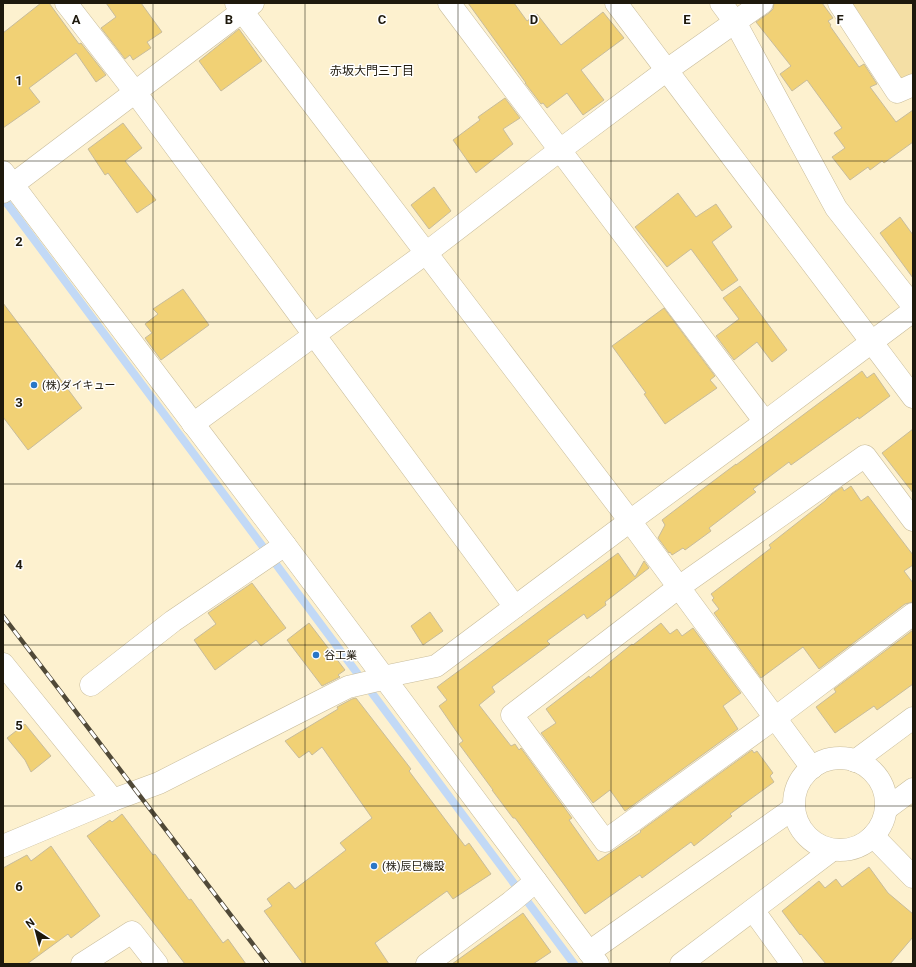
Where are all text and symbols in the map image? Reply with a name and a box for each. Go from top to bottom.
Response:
text: A [72,12,81,27]
text: B [225,12,233,27]
text: C [378,12,387,27]
text: D [530,12,538,27]
text: E [683,12,691,27]
text: F [836,12,844,27]
district label: 赤坂大門三丁目 [330,64,414,78]
text: 1 [15,73,23,88]
text: 2 [15,234,23,249]
place label: (株)ダイキュー [42,379,116,392]
marker: (株)ダイキュー [29,380,39,390]
text: 3 [15,395,23,410]
text: 4 [15,557,23,572]
place label: 谷工業 [324,649,357,662]
marker: 谷工業 [311,650,321,660]
text: 5 [15,718,23,733]
place label: (株)辰巳機設 [382,860,445,873]
marker: (株)辰巳機設 [369,861,379,871]
text: 6 [15,879,23,894]
north arrow [16,911,56,951]
text: N [23,916,38,931]

